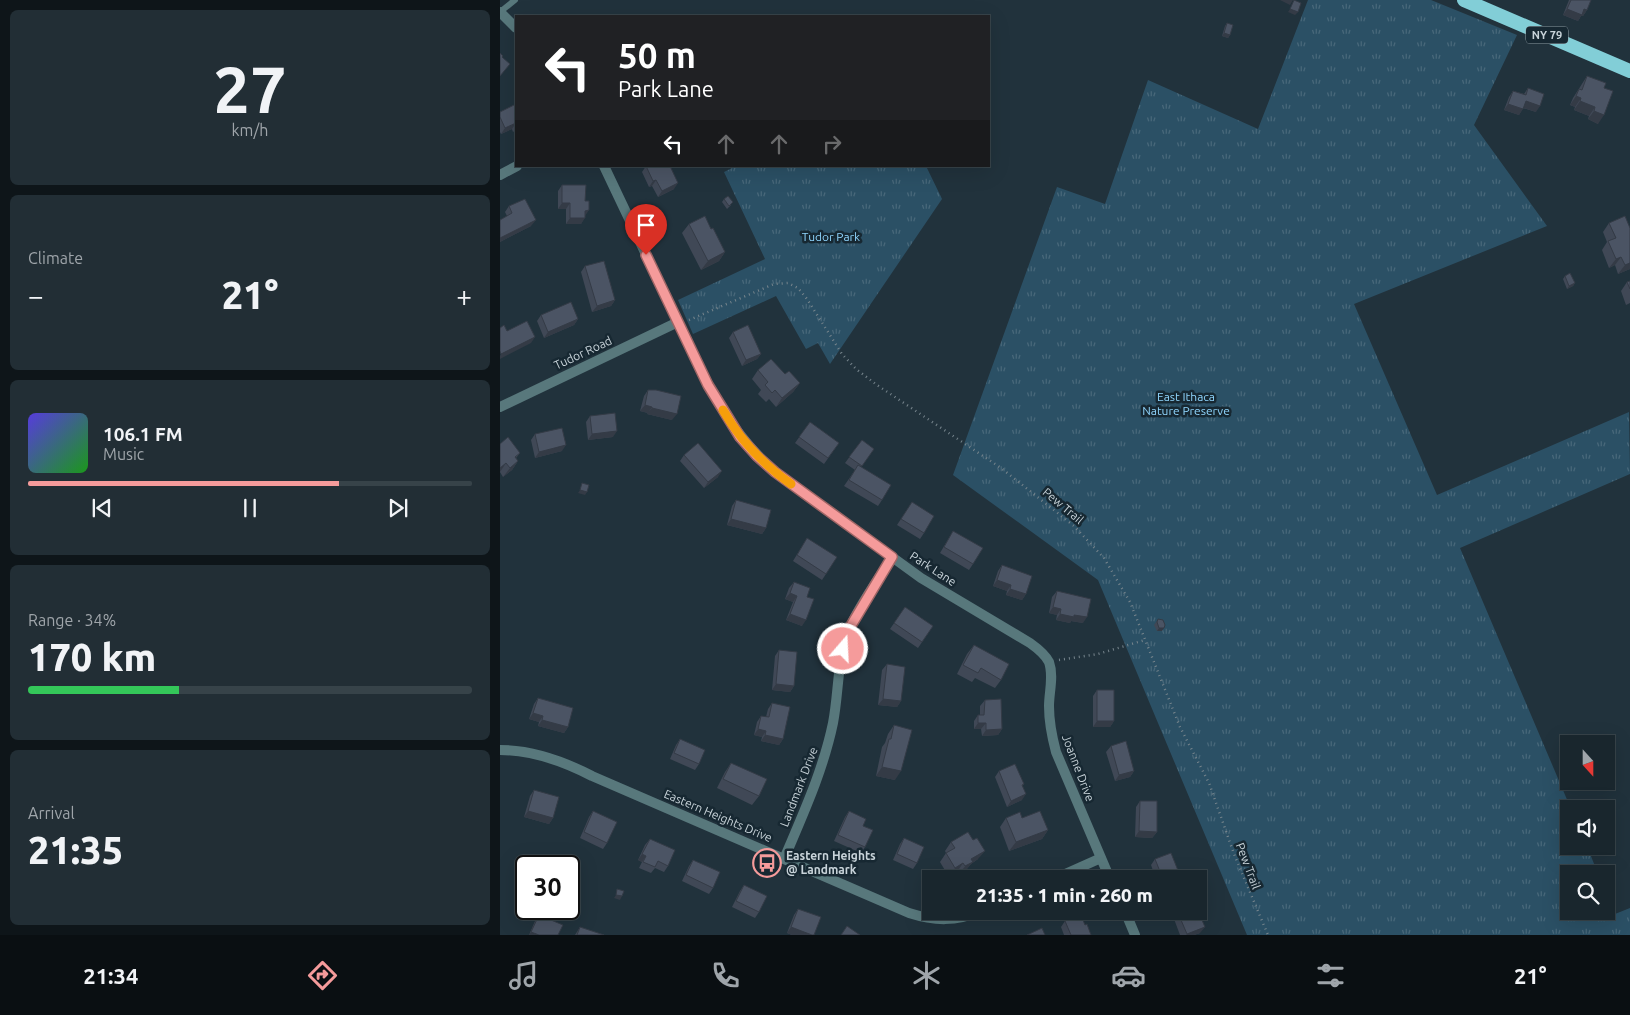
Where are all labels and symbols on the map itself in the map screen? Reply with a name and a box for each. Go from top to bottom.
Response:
road number: NY 79 [1526,26,1568,44]
pin [625,204,667,255]
park label: Tudor Park [802,230,860,243]
street label: Tudor Road [552,334,614,372]
park label: East Ithaca Nature Preserve [1142,390,1230,417]
street label: Pew Trail [1041,485,1086,526]
street label: Park Lane [908,549,959,588]
position arrow [816,622,868,674]
street label: Joanne Drive [1060,733,1097,803]
north arrow [1560,735,1615,790]
street label: Landmark Drive [777,745,820,829]
street label: Eastern Heights Drive [662,787,774,844]
street label: Pew Trail [1234,841,1263,891]
bus stop icon: Eastern Heights @ Landmark [752,848,782,878]
place label: Eastern Heights @ Landmark [786,849,876,876]
speed limit sign: 30 [515,855,580,920]

